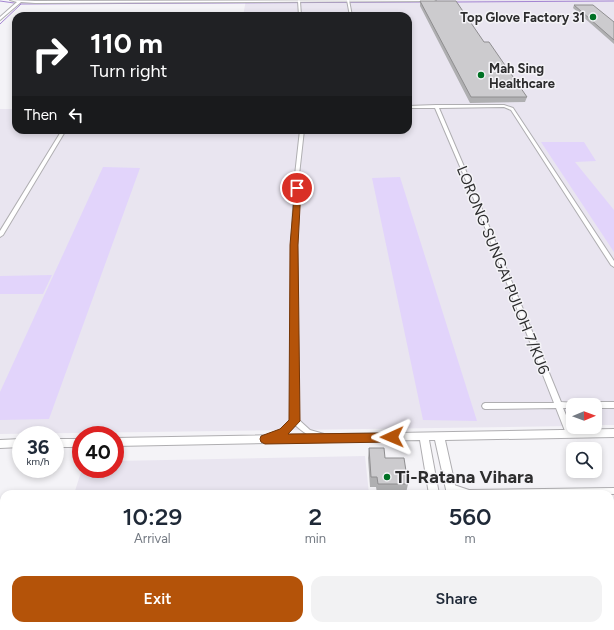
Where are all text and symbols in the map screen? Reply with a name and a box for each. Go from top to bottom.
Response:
place label: Top Glove Factory 31 [460,10,585,25]
marker: Top Glove Factory 31 [588,12,598,22]
text: 110 m [90,26,163,60]
icon: right [24,28,76,80]
text: Turn right [90,60,167,82]
place label: Mah Sing Healthcare [489,61,555,91]
marker: Mah Sing Healthcare [476,70,486,80]
icon: left [65,104,87,126]
text: Then [24,106,57,124]
street label: LORONG SUNGAI PULOH 7/KU6 [453,163,553,377]
pin [280,171,314,205]
icon: arrive [286,177,308,199]
north arrow [566,398,602,434]
map controls [566,398,602,478]
position arrow [371,416,413,458]
speed limit sign: 40 [72,426,124,478]
text: 36 [27,435,49,459]
button: search [566,442,602,478]
text: km/h [27,455,49,468]
place label: Ti-Ratana Vihara [395,466,534,488]
marker: Ti-Ratana Vihara [382,472,392,482]
text: 10:29 [122,502,182,531]
text: 2 [308,502,322,531]
text: 560 [448,502,492,531]
text: Arrival [134,531,171,546]
text: min [305,531,326,546]
text: m [464,531,476,546]
button: Exit [12,576,303,622]
button: Share [311,576,602,622]

